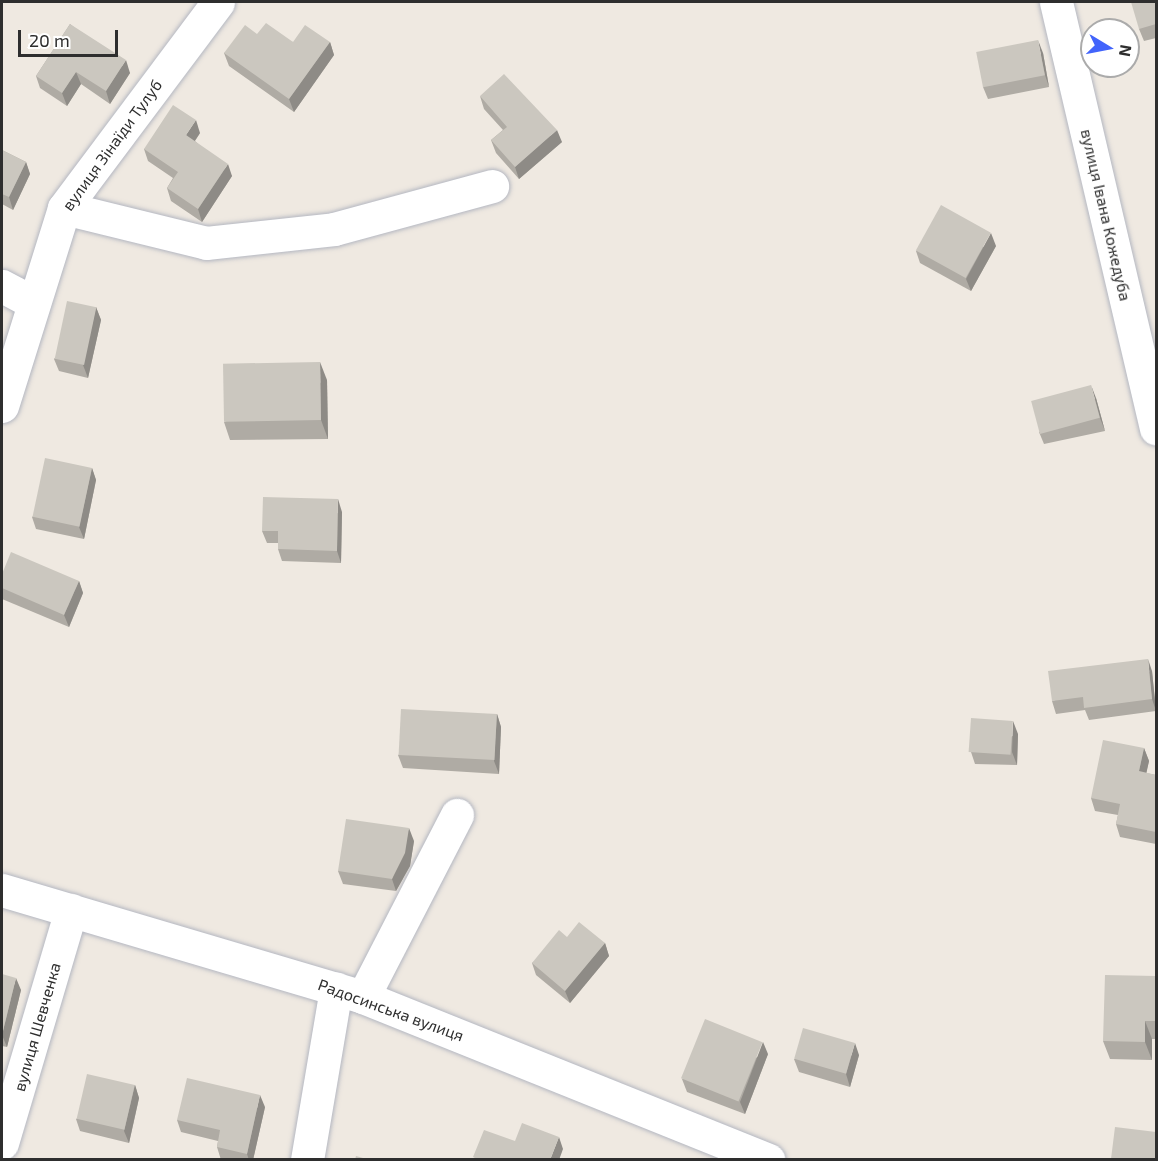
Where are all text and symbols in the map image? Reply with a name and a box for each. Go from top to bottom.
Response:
scale bar [21,18,122,56]
north arrow [1080,18,1140,78]
text: 20 m [29,29,70,51]
text: N [1116,44,1137,58]
street label: вулиця Зінаїди Тулуб [58,76,166,214]
street label: вулиця Івана Кожедуба [1077,127,1135,303]
street label: вулиця Шевченка [9,960,65,1094]
street label: Радосинська вулиця [315,975,467,1045]

